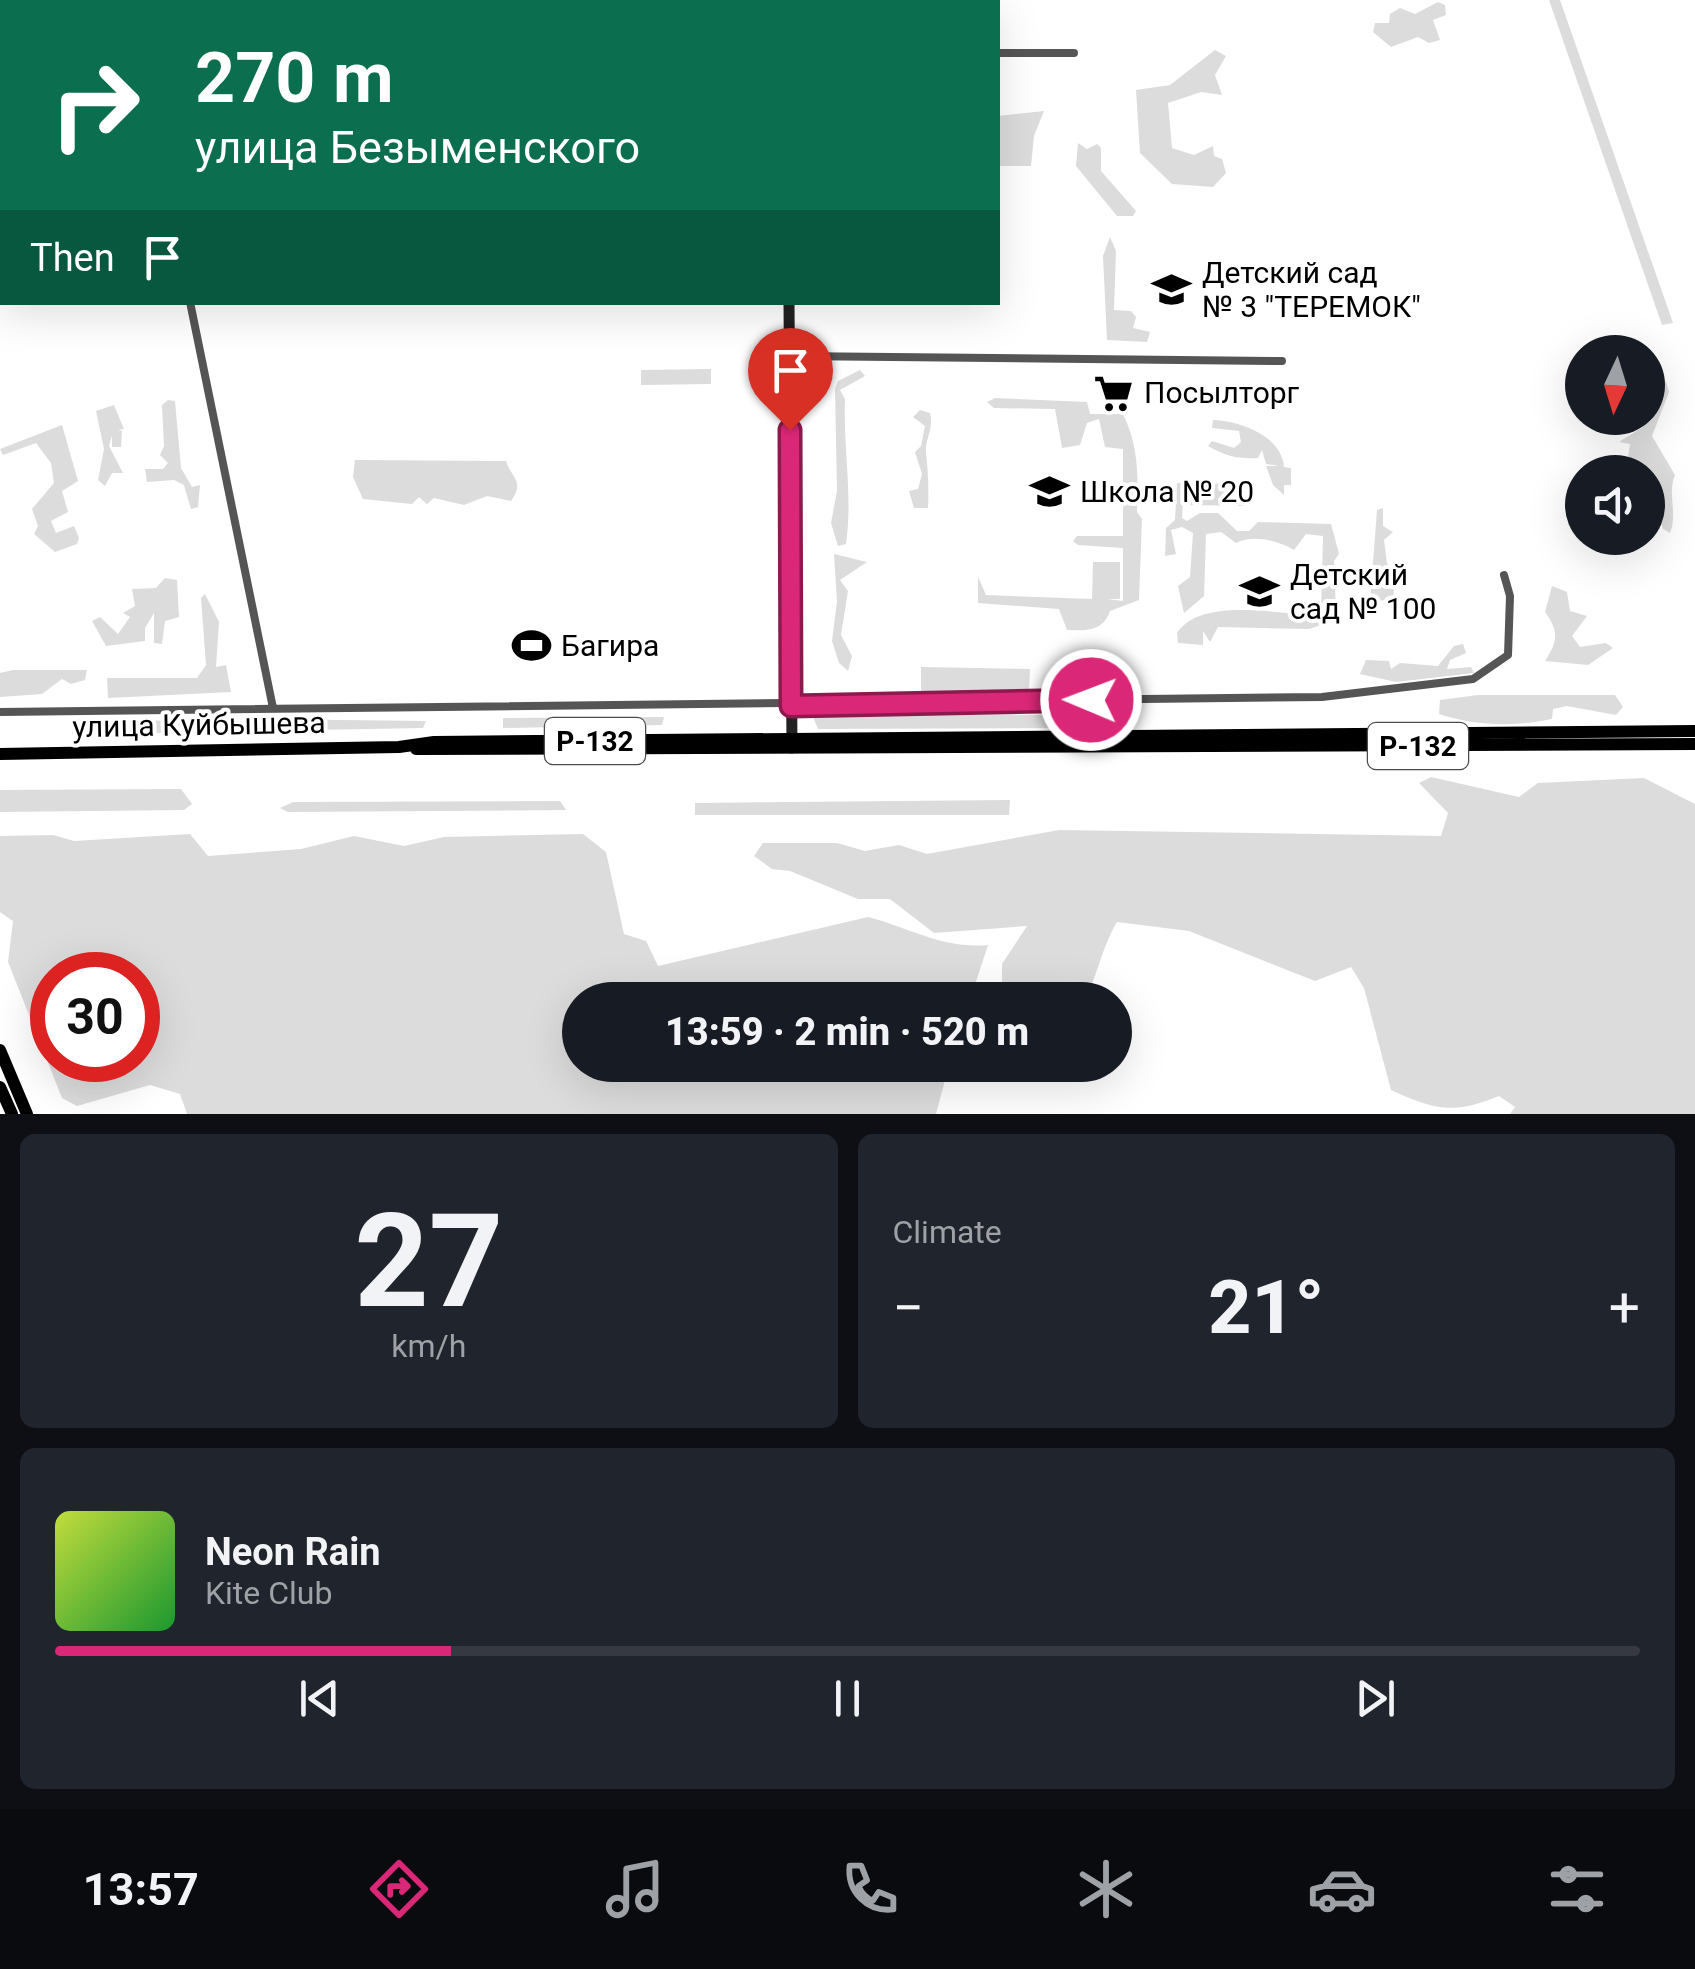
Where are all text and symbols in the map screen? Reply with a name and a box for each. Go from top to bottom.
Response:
text: 270 m [195,37,394,119]
icon: right [30,40,160,170]
text: улица Безыменского [195,121,640,174]
icon: arrive [135,230,190,285]
text: Then [30,236,115,280]
place label: Детский сад № 3 "ТЕРЕМОК" [1202,255,1421,324]
school or university icon: Детский сад № 3 "ТЕРЕМОК" [1151,269,1193,311]
pin [748,328,833,431]
north arrow [1565,335,1665,435]
map controls [1565,335,1665,555]
icon: arrive [763,343,818,398]
supermarket icon: Посылторг [1093,372,1135,414]
place label: Посылторг [1144,375,1300,410]
button: sound [1565,455,1665,555]
school or university icon: Школа № 20 [1029,471,1071,513]
place label: Школа № 20 [1080,474,1254,509]
place label: Детский сад № 100 [1290,557,1436,626]
school or university icon: Детский сад № 100 [1239,571,1281,613]
sports icon: Багира [510,625,552,667]
place label: Багира [561,628,659,663]
position arrow [1039,648,1143,752]
street label: улица Куйбышева [72,705,326,744]
road number: Р-132 [545,718,645,764]
road number: Р-132 [1368,723,1468,769]
speed limit sign: 30 [30,952,160,1082]
text: 13:59 · 2 min · 520 m [665,1010,1029,1054]
text: 27 [354,1185,503,1338]
text: Climate [893,1213,1002,1251]
text: 21° [1208,1263,1324,1351]
text: − [893,1276,924,1340]
text: + [1609,1276,1640,1340]
text: km/h [391,1327,466,1365]
text: Neon Rain [205,1530,381,1574]
text: Kite Club [205,1574,332,1612]
icon: previous [292,1671,347,1726]
icon: pause [820,1671,875,1726]
icon: next [1348,1671,1403,1726]
icon: directions [364,1854,434,1924]
icon: music [600,1854,670,1924]
icon: phone [835,1854,905,1924]
icon: climate [1071,1854,1141,1924]
icon: car [1307,1854,1377,1924]
icon: filters [1542,1854,1612,1924]
text: 13:57 [83,1863,199,1916]

